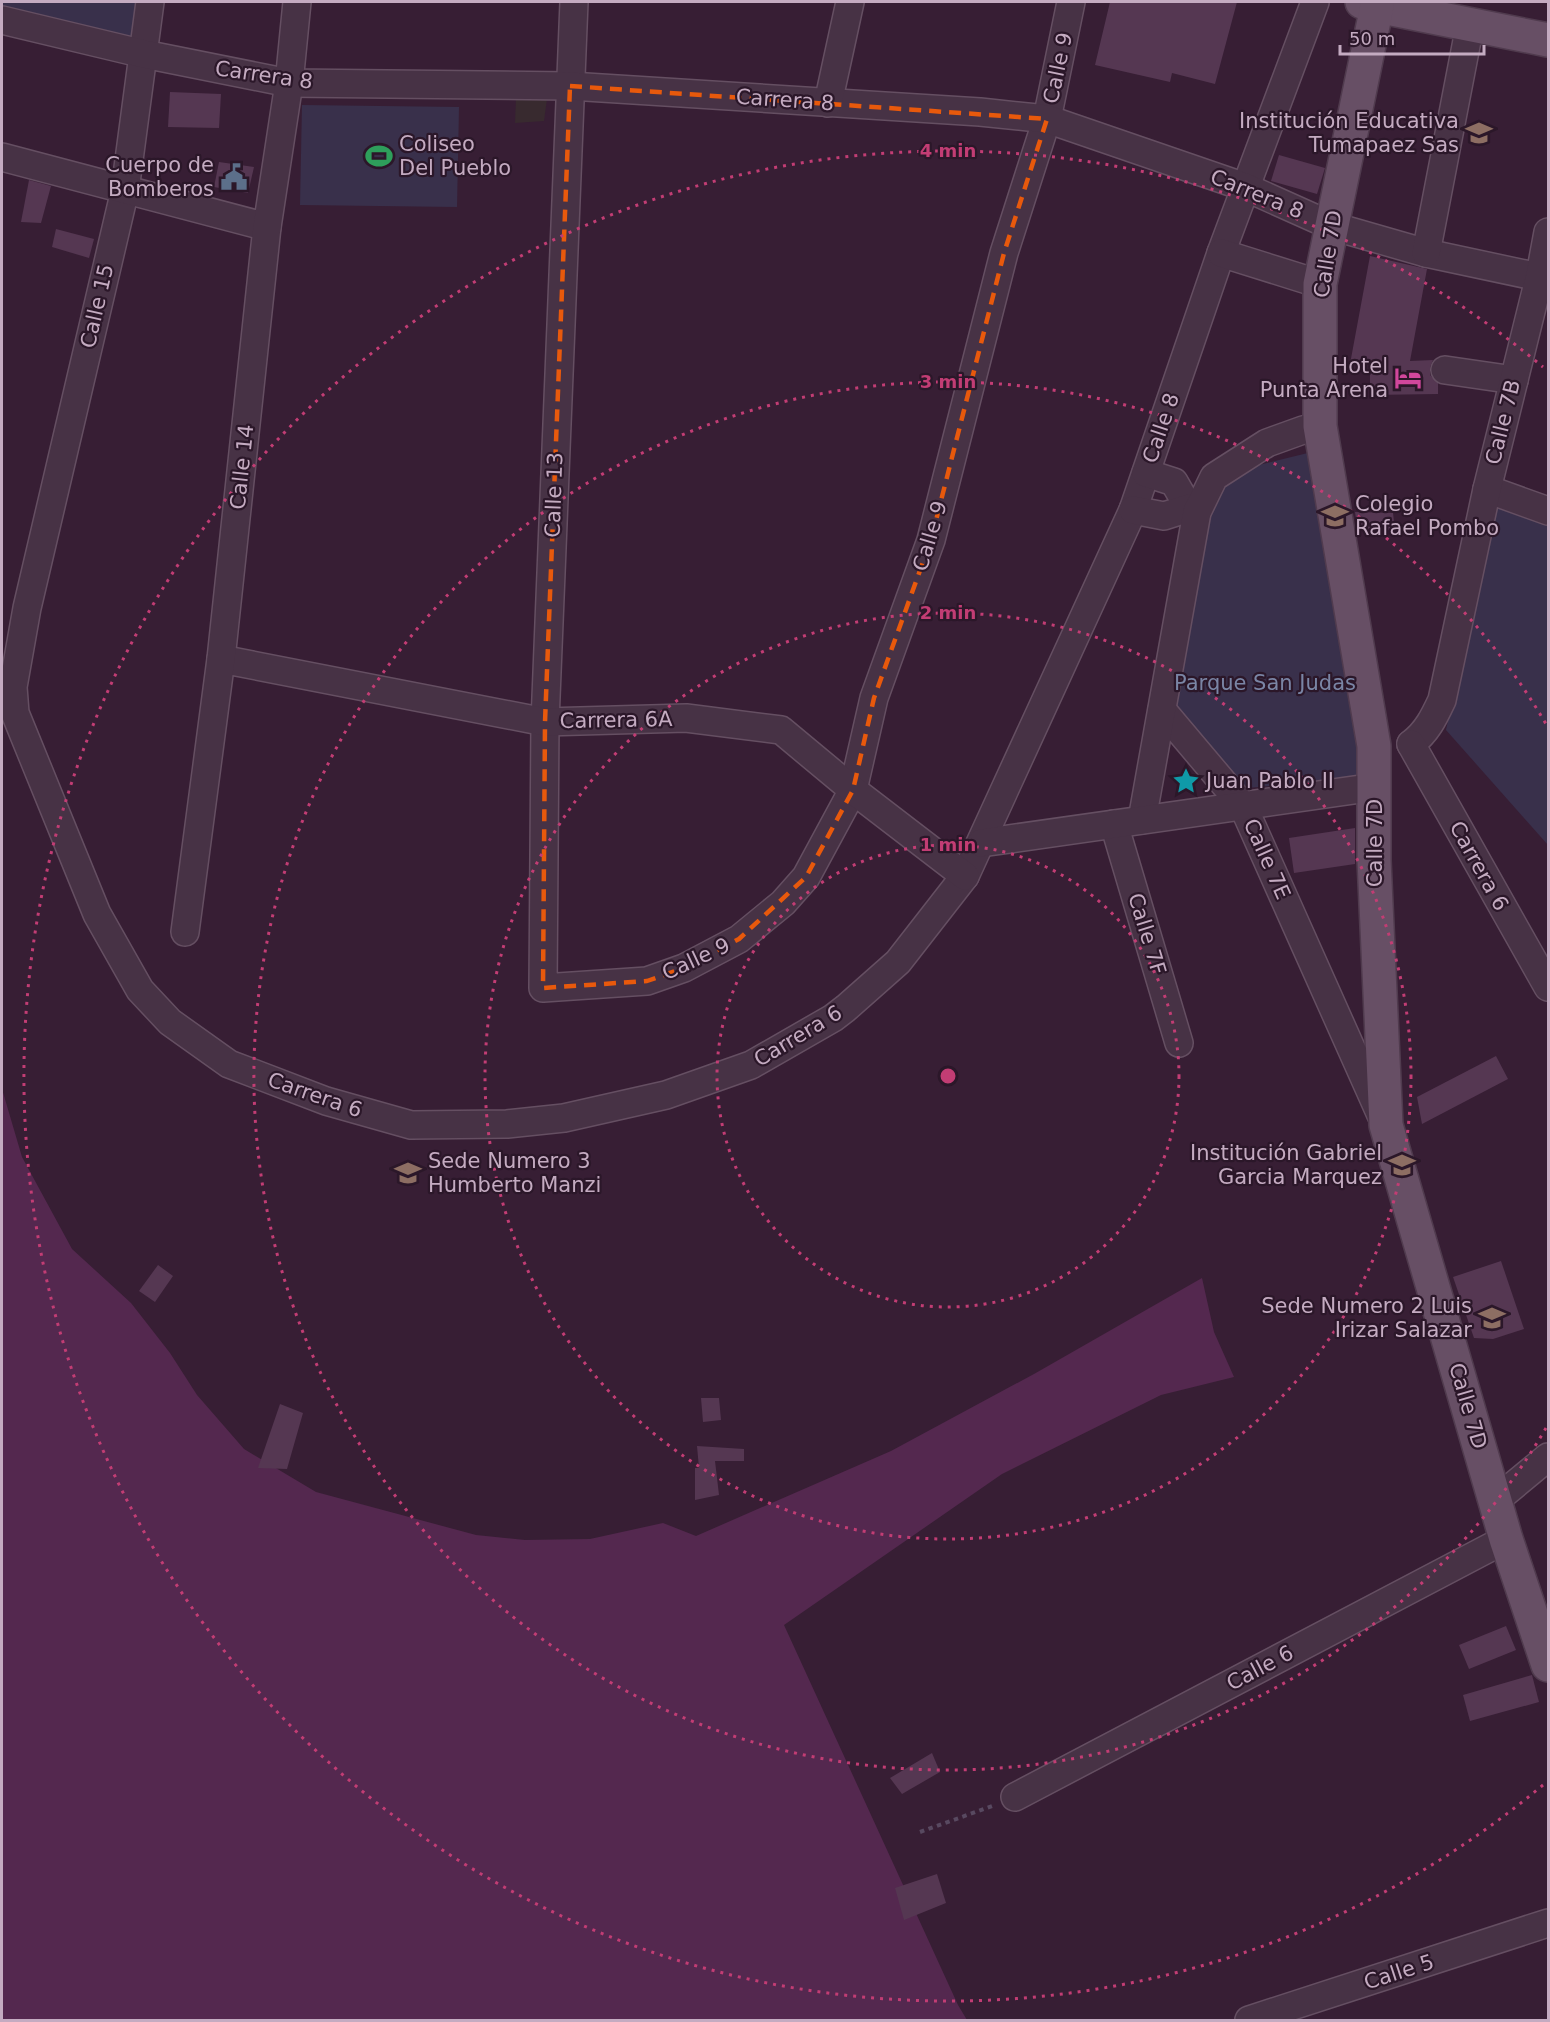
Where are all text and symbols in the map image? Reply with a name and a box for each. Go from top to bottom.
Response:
scale bar [1340,18,1484,56]
text: 50 m [1349,28,1395,49]
street label: Calle 9 [1039,30,1077,106]
street label: Carrera 8 [214,56,314,94]
street label: Carrera 8 [735,85,835,115]
place label: Institución Educativa Tumapaez Sas [1239,109,1459,157]
school or university icon: Institución Educativa Tumapaez Sas [1464,118,1494,148]
place label: Coliseo Del Pueblo [399,132,511,180]
text: 4 min [920,140,976,161]
sports icon: Coliseo Del Pueblo [364,141,394,171]
place label: Cuerpo de Bomberos [105,153,214,201]
public building icon: Cuerpo de Bomberos [219,162,249,192]
street label: Carrera 8 [1207,164,1307,224]
street label: Calle 7D [1309,209,1347,299]
street label: Calle 15 [76,262,118,350]
place label: Hotel Punta Arena [1260,354,1388,402]
hotel icon: Hotel Punta Arena [1393,363,1423,393]
text: 3 min [920,371,976,392]
street label: Calle 7B [1481,377,1525,467]
street label: Calle 8 [1138,390,1184,466]
street label: Calle 14 [226,423,258,511]
street label: Calle 13 [541,452,567,538]
place label: Colegio Rafael Pombo [1355,492,1499,540]
street label: Calle 9 [908,498,952,574]
school or university icon: Colegio Rafael Pombo [1320,501,1350,531]
text: 2 min [920,602,976,623]
park label: Parque San Judas [1174,671,1356,695]
street label: Carrera 6A [559,707,673,733]
place icon: Juan Pablo II [1171,766,1201,796]
place label: Juan Pablo II [1204,769,1334,793]
street label: Calle 7D [1363,799,1387,887]
street label: Calle 7E [1239,815,1295,903]
street label: Carrera 6 [1445,817,1513,915]
text: 1 min [920,834,976,855]
street label: Calle 7F [1123,890,1171,978]
street label: Calle 9 [658,933,734,985]
street label: Carrera 6 [750,1000,846,1072]
centre of rings [938,1066,958,1086]
street label: Carrera 6 [265,1068,365,1122]
place label: Institución Gabriel Garcia Marquez [1190,1141,1382,1189]
place label: Sede Numero 3 Humberto Manzi [428,1149,601,1197]
school or university icon: Institución Gabriel Garcia Marquez [1387,1150,1417,1180]
school or university icon: Sede Numero 3 Humberto Manzi [393,1158,423,1188]
place label: Sede Numero 2 Luis Irizar Salazar [1261,1294,1472,1342]
school or university icon: Sede Numero 2 Luis Irizar Salazar [1477,1303,1507,1333]
street label: Calle 7D [1444,1360,1492,1452]
street label: Calle 6 [1223,1640,1297,1696]
street label: Calle 5 [1361,1949,1437,1995]

